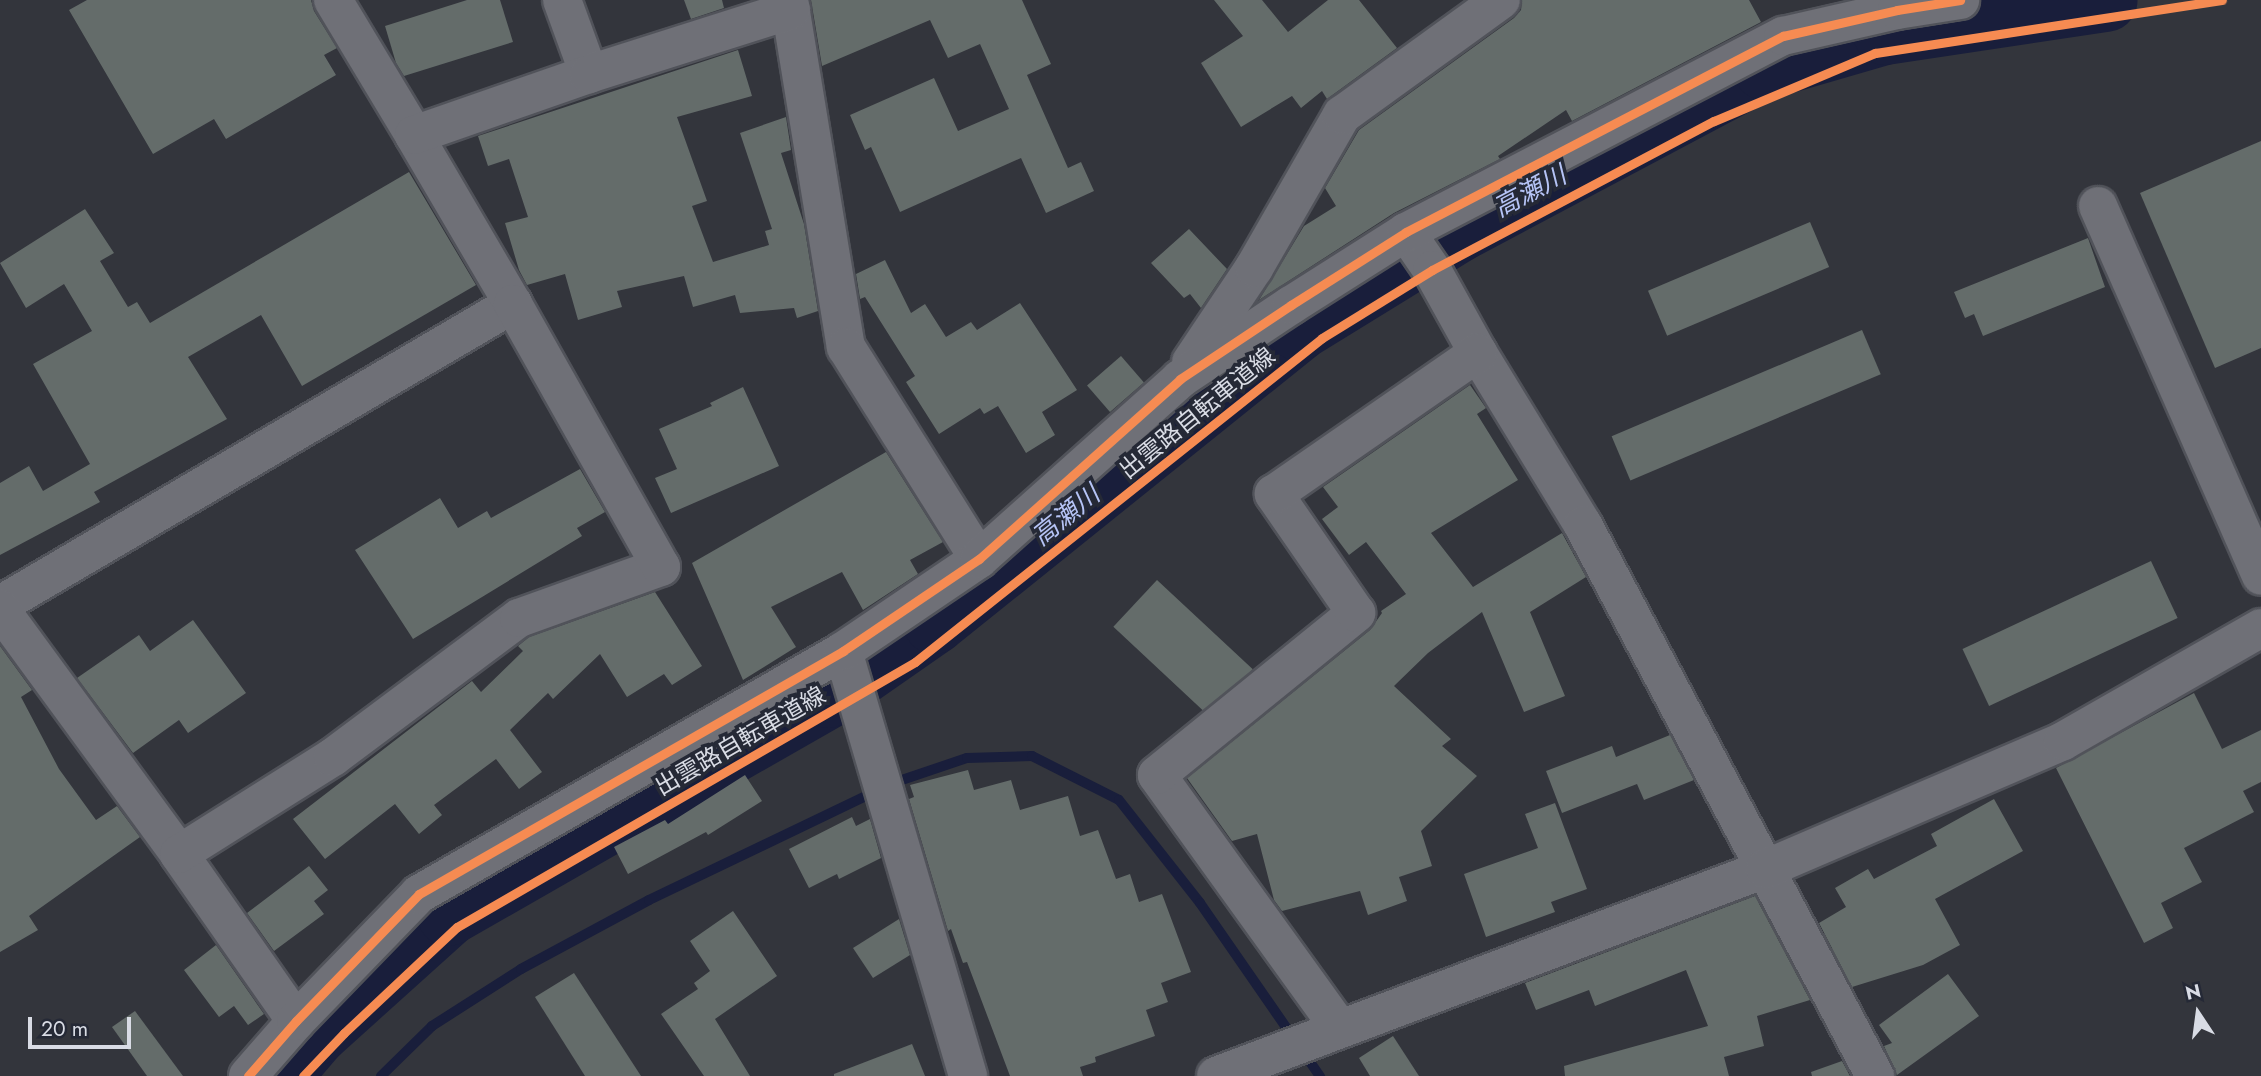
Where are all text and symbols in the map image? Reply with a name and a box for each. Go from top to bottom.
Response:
water label: 高瀬川 [1488,160,1572,224]
street label: 出雲路自転車道線 [1113,341,1281,485]
water label: 高瀬川 [1026,479,1106,553]
street label: 出雲路自転車道線 [650,681,830,801]
text: N [2183,977,2204,1007]
north arrow [2163,978,2233,1048]
scale bar [32,1002,135,1046]
text: 20 m [41,1014,88,1044]

